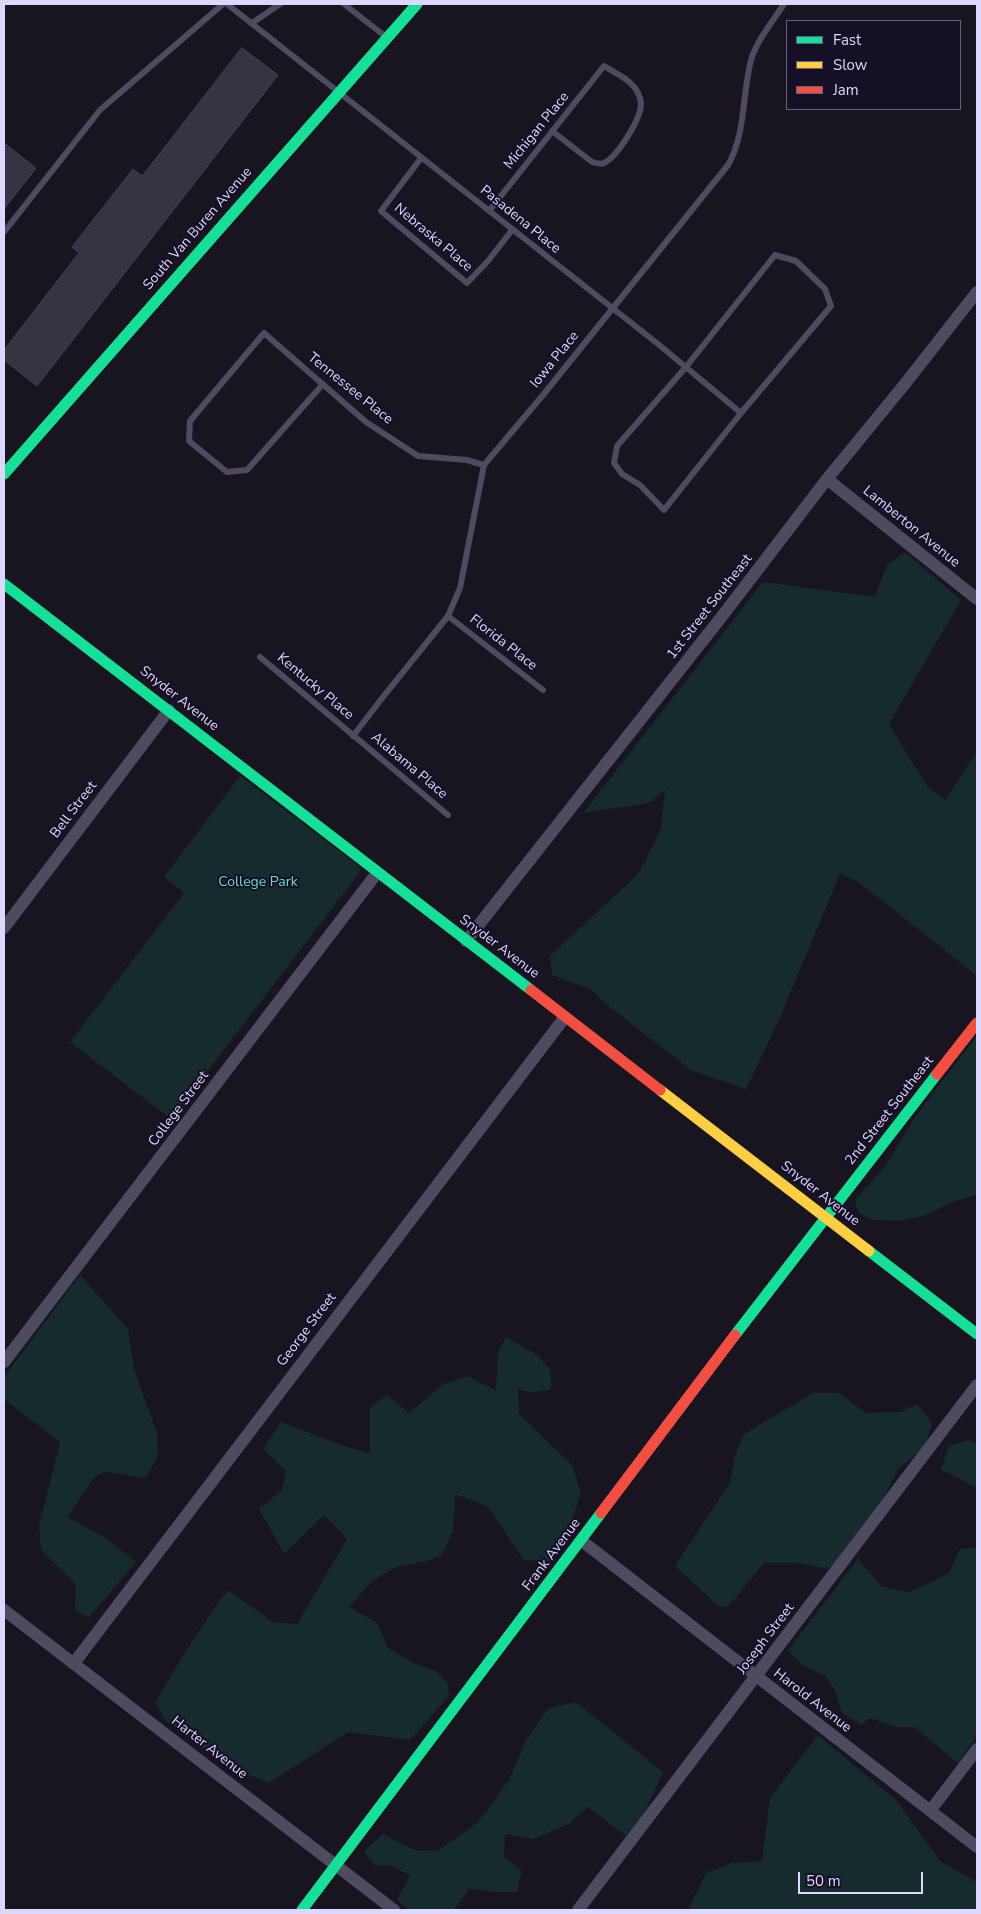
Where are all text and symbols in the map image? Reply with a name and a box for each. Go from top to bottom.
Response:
legend [786,20,961,110]
text: Fast [833,30,861,50]
text: Slow [833,55,867,75]
text: Jam [833,80,859,100]
street label: Michigan Place [501,89,573,173]
street label: South Van Buren Avenue [140,164,256,294]
street label: Pasadena Place [476,182,564,258]
street label: Nebraska Place [390,200,476,276]
street label: Iowa Place [527,328,583,392]
street label: Tennessee Place [304,350,396,428]
street label: Lamberton Avenue [859,483,963,571]
street label: 1st Street Southeast [664,551,756,663]
street label: Florida Place [466,611,540,675]
street label: Kentucky Place [273,650,357,724]
street label: Snyder Avenue [136,663,222,735]
street label: Alabama Place [367,729,451,803]
street label: Bell Street [47,778,101,842]
park label: College Park [218,875,298,891]
street label: Snyder Avenue [456,912,542,982]
street label: 2nd Street Southeast [842,1053,938,1169]
street label: College Street [145,1068,213,1150]
street label: Snyder Avenue [777,1158,863,1230]
street label: George Street [274,1290,340,1370]
street label: Frank Avenue [519,1516,585,1594]
street label: Joseph Street [734,1600,798,1678]
street label: Harold Avenue [770,1665,854,1737]
street label: Harter Avenue [168,1713,250,1783]
scale bar [801,1862,926,1894]
text: 50 m [806,1871,841,1891]

